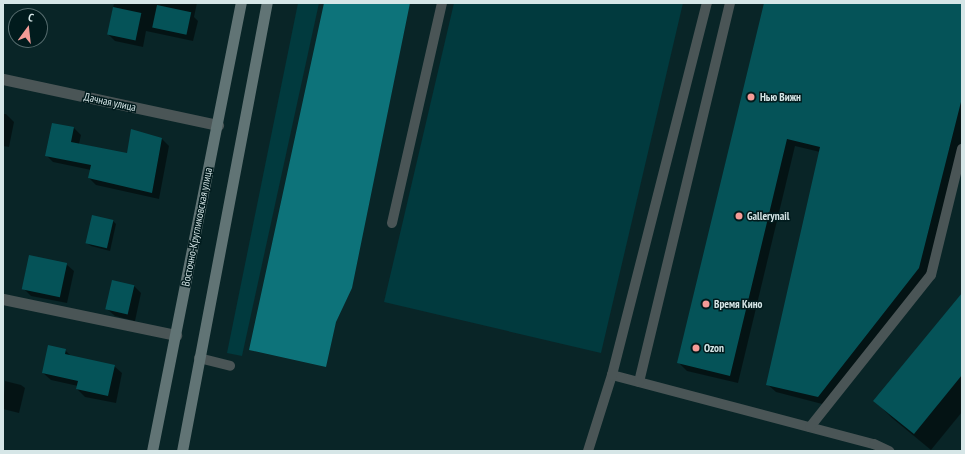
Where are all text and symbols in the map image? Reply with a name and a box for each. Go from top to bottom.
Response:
north arrow [8,8,48,48]
text: С [27,10,35,25]
street label: Дачная улица [83,90,137,114]
place label: Нью Вижн [760,90,801,104]
marker: Нью Вижн [745,91,757,103]
street label: Восточно-Кругликовская улица [179,167,215,287]
place label: Gallerynail [747,209,789,223]
marker: Gallerynail [734,211,744,221]
place label: Время Кино [714,297,762,311]
marker: Время Кино [701,299,711,309]
place label: Ozon [704,341,724,355]
marker: Ozon [691,343,701,353]

